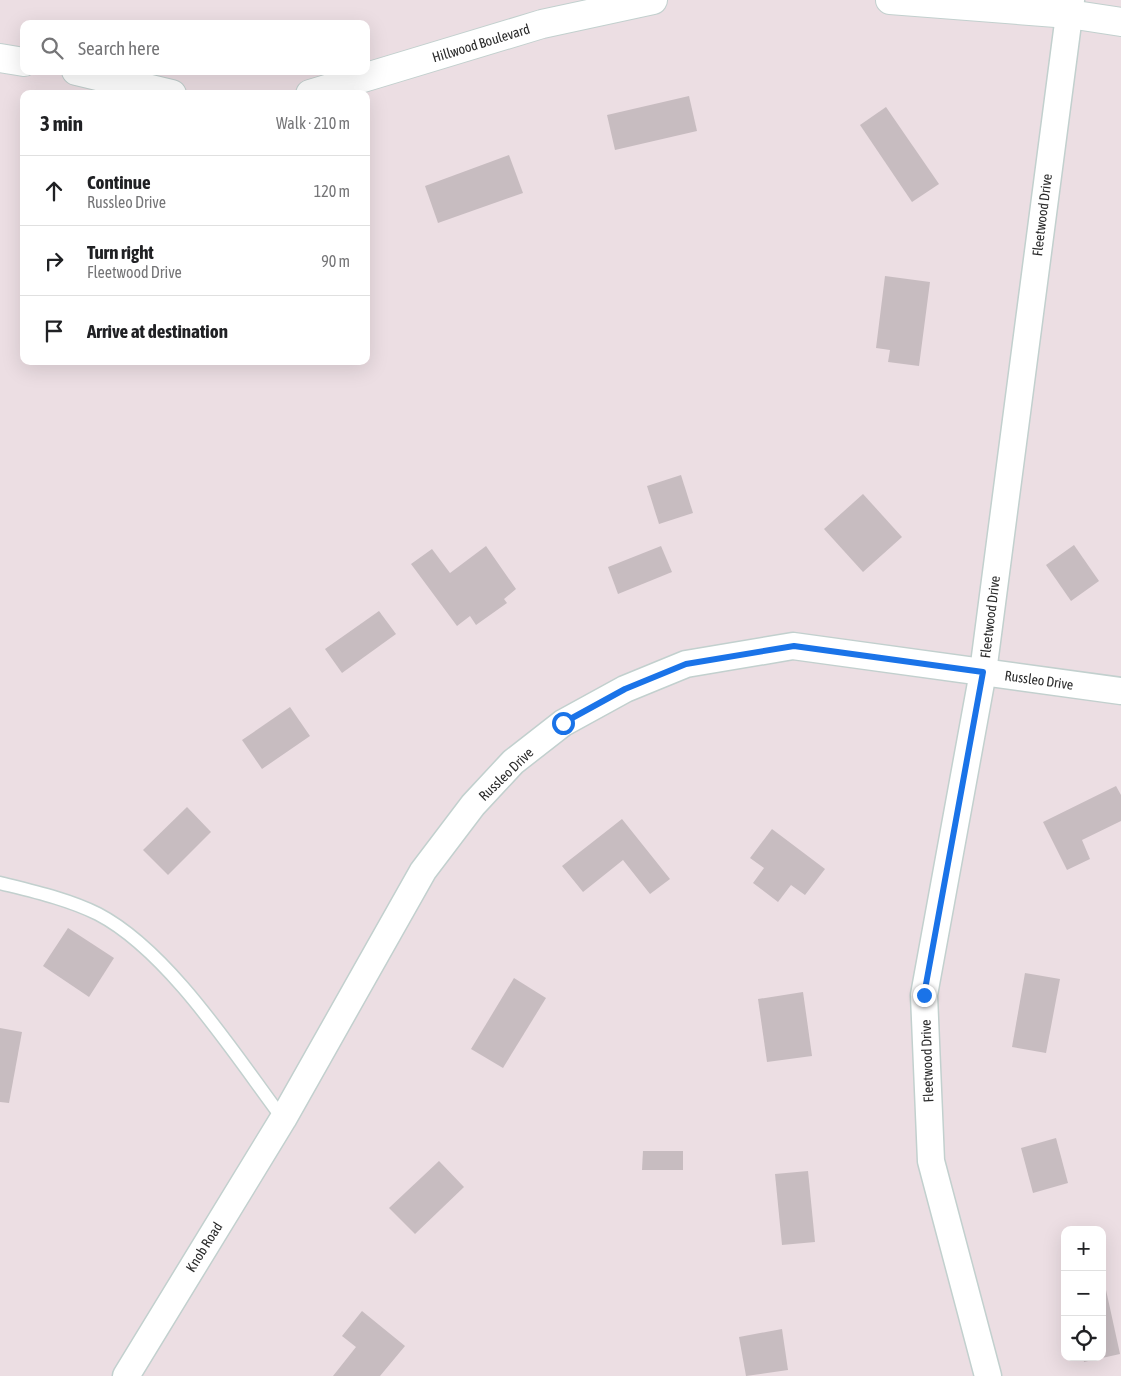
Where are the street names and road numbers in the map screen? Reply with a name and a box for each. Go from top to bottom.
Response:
street label: Hillwood Boulevard [430,21,532,65]
street label: Fleetwood Drive [1029,173,1055,257]
street label: Fleetwood Drive [977,575,1003,659]
street label: Russleo Drive [1004,667,1074,693]
street label: Russleo Drive [476,744,536,804]
street label: Fleetwood Drive [918,1019,936,1103]
street label: Knob Road [183,1219,225,1275]

